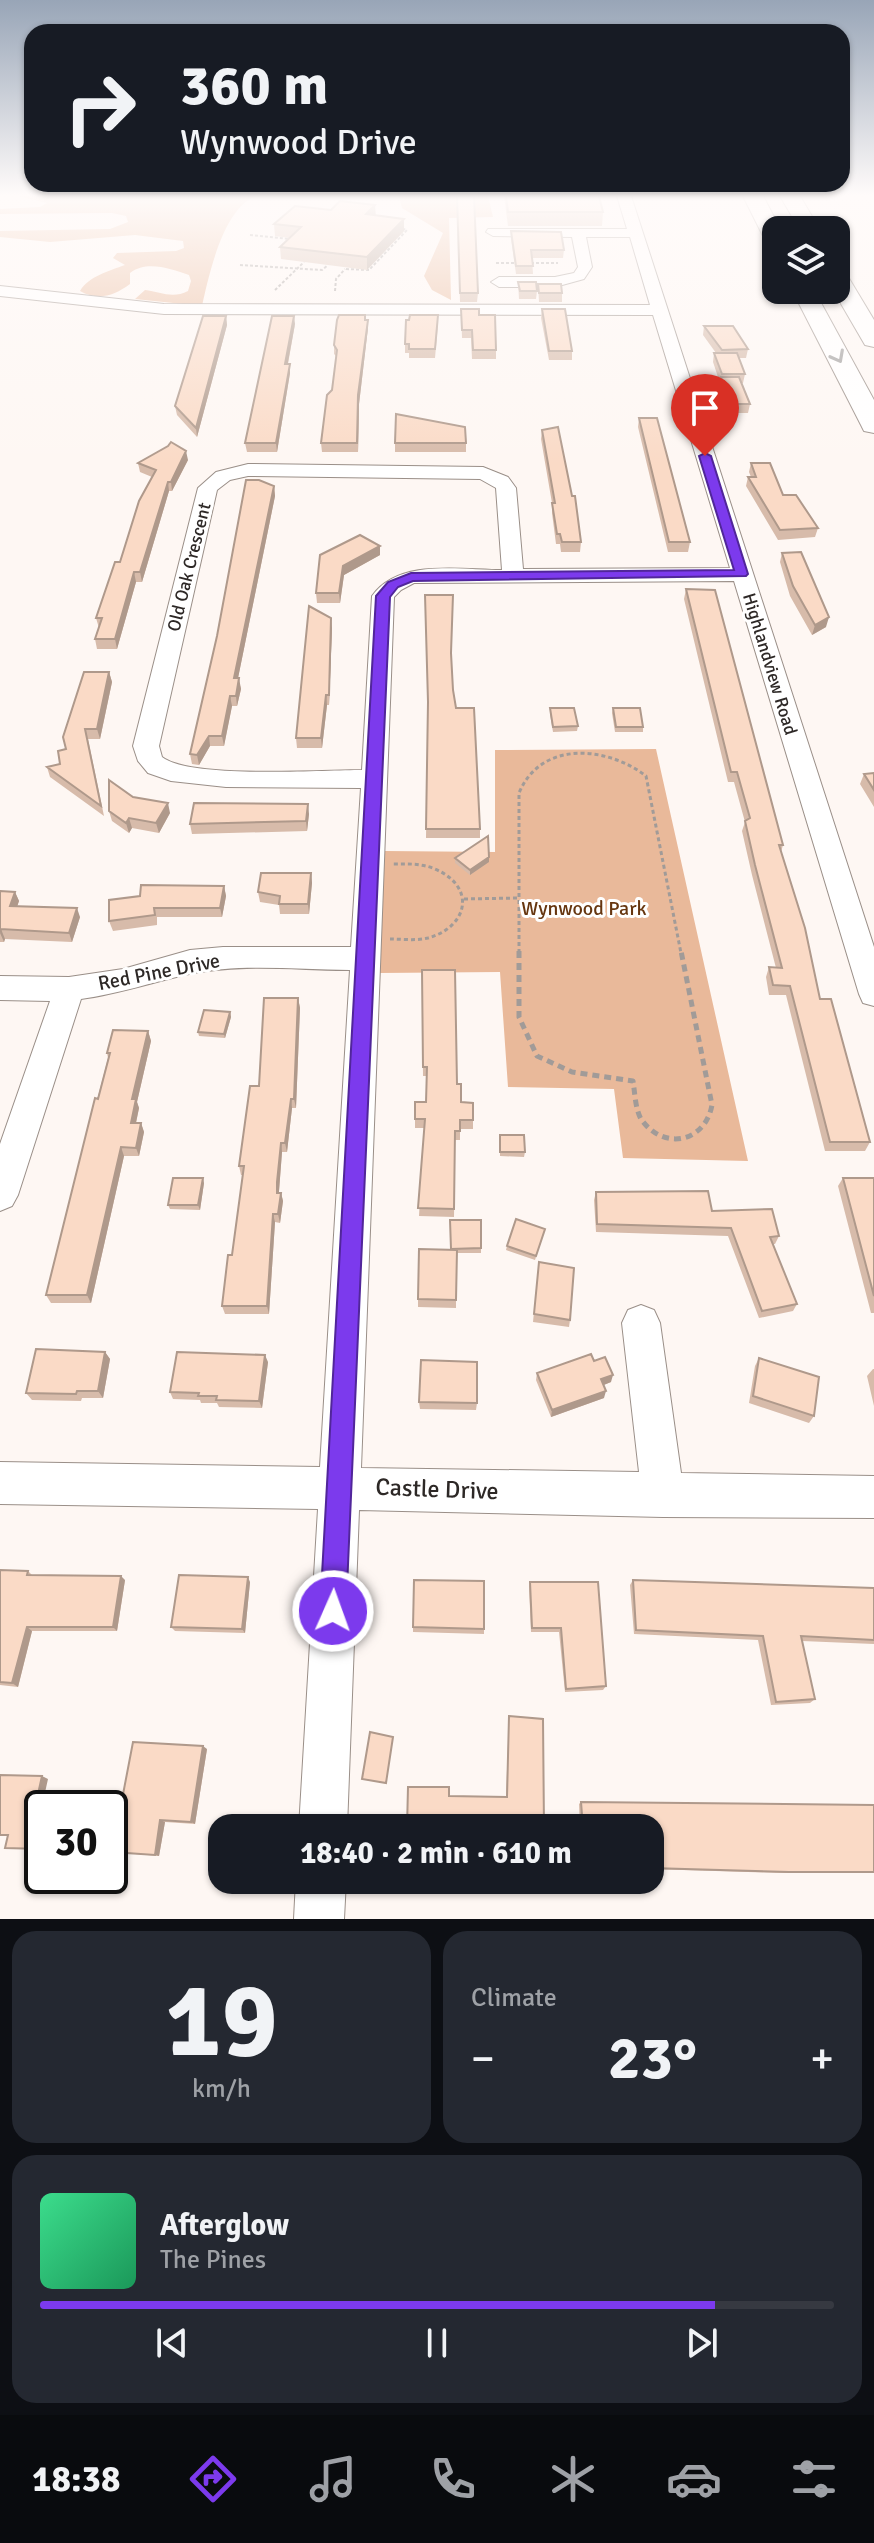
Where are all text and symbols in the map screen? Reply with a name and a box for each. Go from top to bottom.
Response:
text: 360 m [180,51,328,120]
icon: right [48,56,152,160]
text: Wynwood Drive [180,120,417,165]
map controls [762,216,850,304]
button: layers [762,216,850,304]
one-way arrow [829,349,844,364]
pin [671,374,739,456]
icon: arrive [683,386,727,430]
street label: Old Oak Crescent [162,500,216,634]
street label: Highlandview Road [738,590,802,738]
park label: Wynwood Park [521,896,647,921]
street label: Red Pine Drive [96,948,222,996]
street label: Castle Drive [375,1472,499,1506]
position arrow [291,1569,375,1653]
speed limit sign: 30 [24,1790,128,1894]
text: 18:40 · 2 min · 610 m [300,1835,572,1872]
text: 19 [165,1957,278,2085]
text: Climate [471,1982,557,2014]
text: 23° [608,2022,697,2096]
text: − [471,2032,495,2086]
text: + [810,2032,834,2086]
text: km/h [192,2073,251,2105]
text: Afterglow [160,2207,289,2244]
text: The Pines [160,2244,266,2276]
icon: previous [150,2321,194,2365]
icon: pause [415,2321,459,2365]
icon: next [680,2321,724,2365]
icon: directions [185,2451,241,2507]
icon: music [305,2451,361,2507]
icon: phone [425,2451,481,2507]
icon: climate [545,2451,601,2507]
icon: car [666,2451,722,2507]
icon: filters [786,2451,842,2507]
text: 18:38 [32,2457,120,2502]

